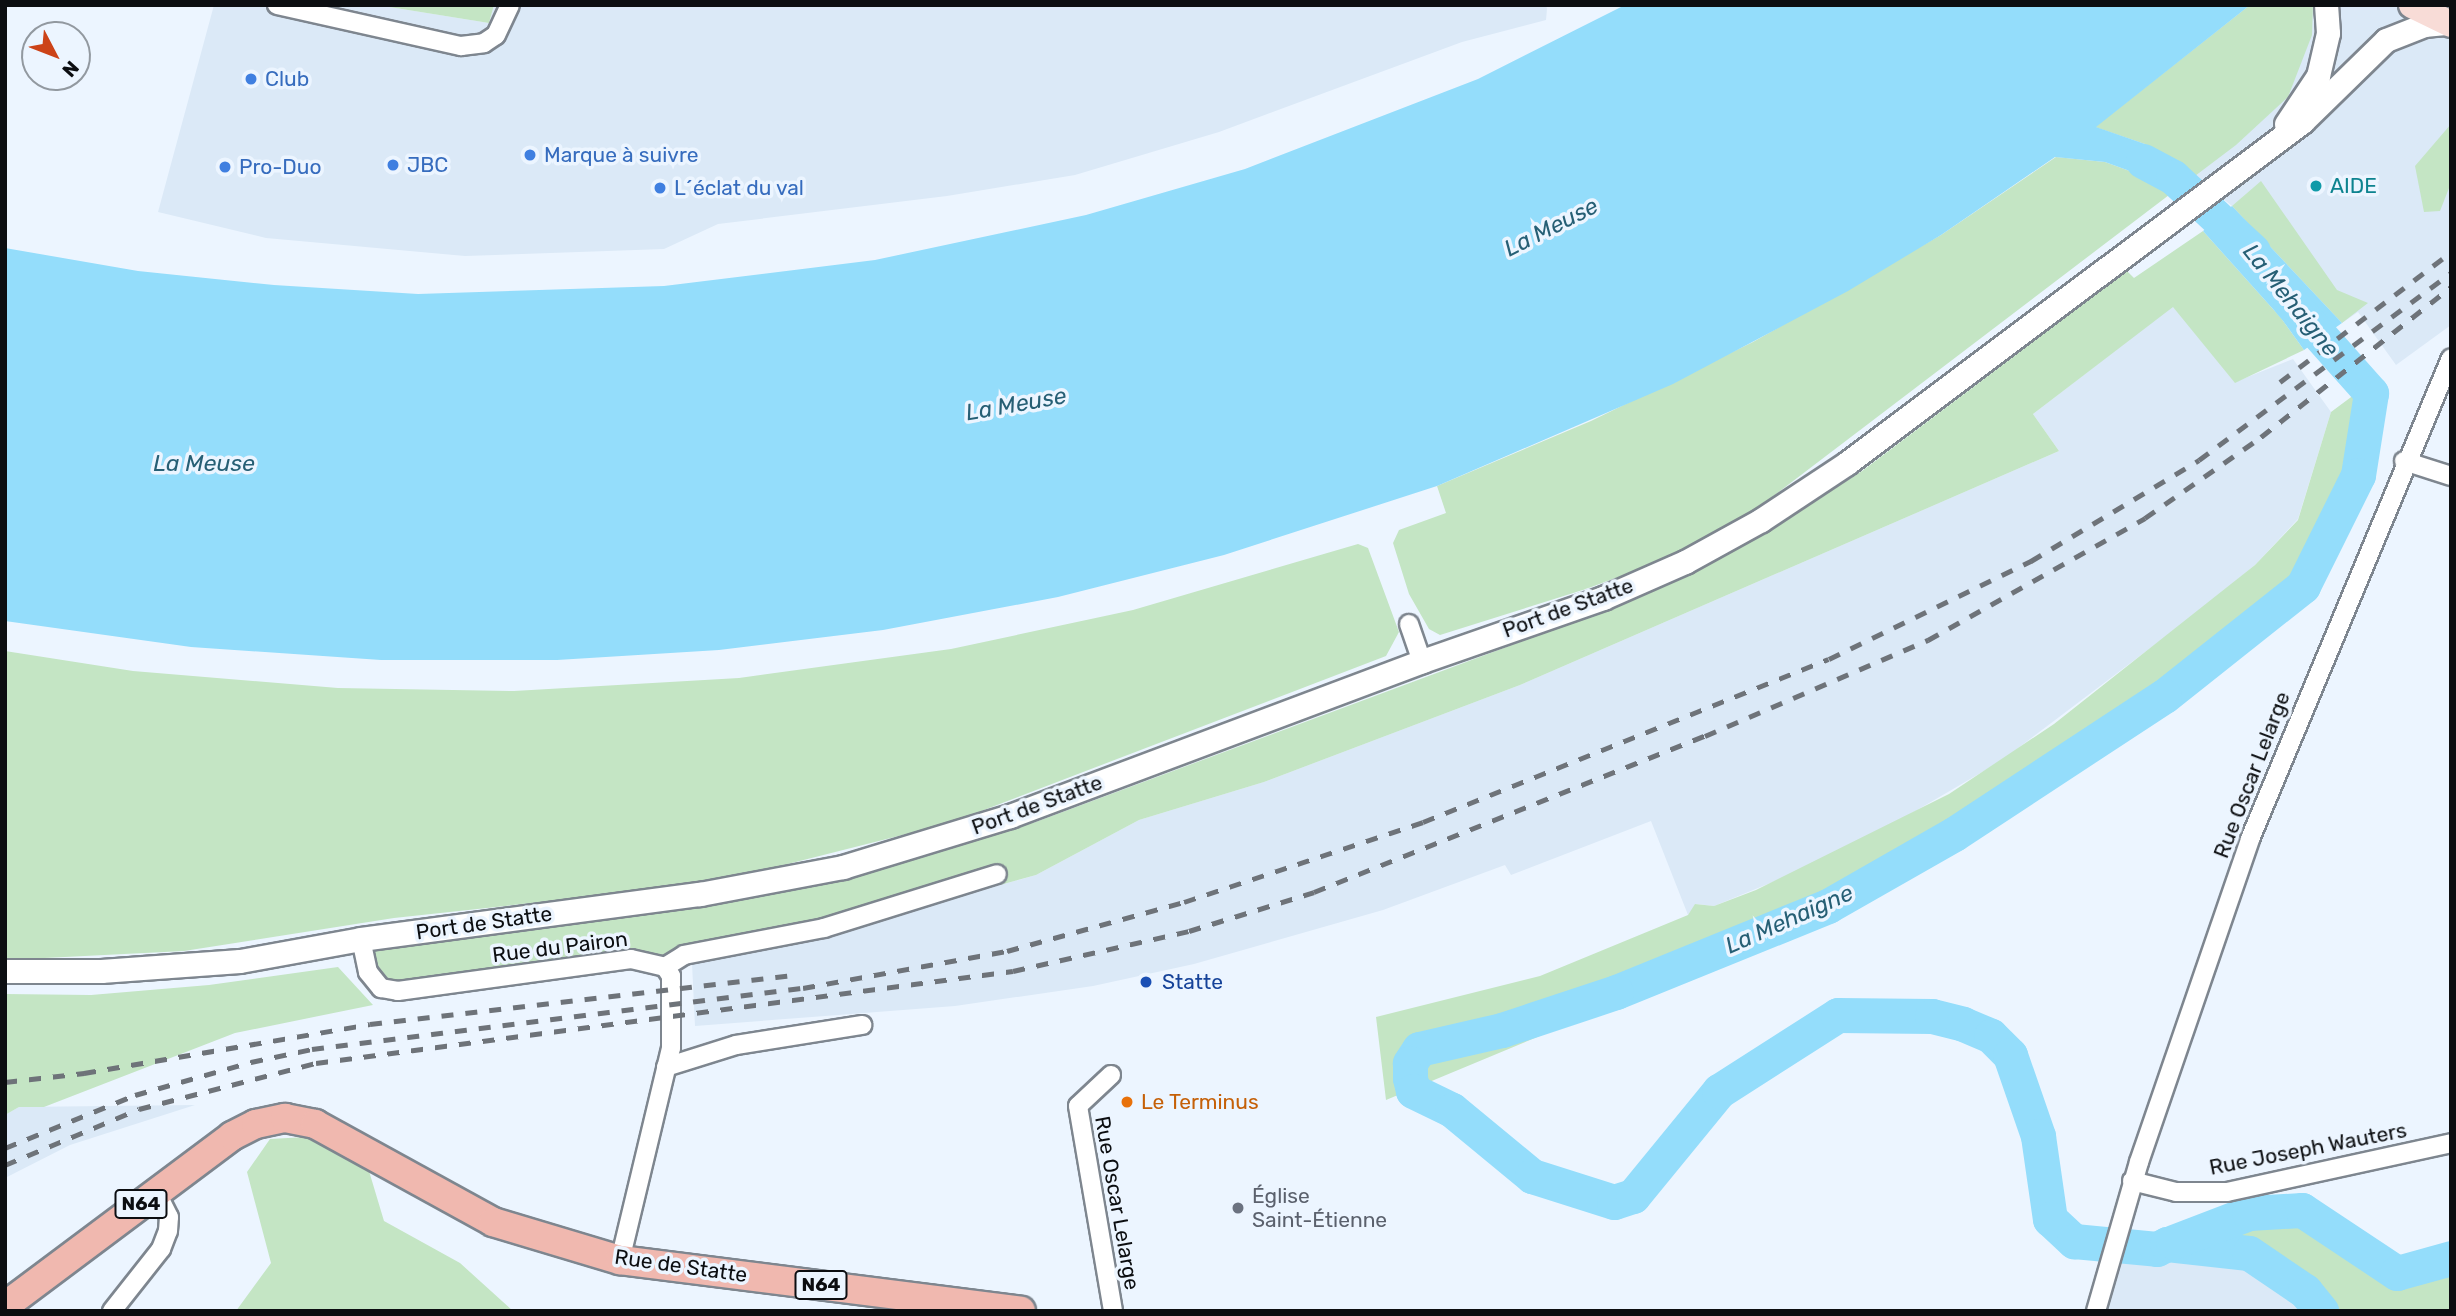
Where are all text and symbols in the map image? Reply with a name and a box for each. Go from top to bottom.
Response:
north arrow [21,21,91,91]
text: N [57,56,84,82]
place label: Club [265,66,309,92]
marker: Club [243,71,259,87]
place label: Marque à suivre [544,142,698,168]
marker: Marque à suivre [522,147,538,163]
place label: JBC [407,152,448,178]
place label: Pro-Duo [239,154,321,180]
marker: JBC [385,157,401,173]
marker: Pro-Duo [217,159,233,175]
place label: AIDE [2330,173,2377,199]
place label: L´éclat du val [674,175,804,201]
marker: AIDE [2308,178,2324,194]
marker: L´éclat du val [652,180,668,196]
water label: La Meuse [1499,192,1603,262]
water label: La Mehaigne [2237,238,2345,362]
water label: La Meuse [964,382,1068,426]
water label: La Meuse [153,449,255,477]
street label: Port de Statte [1499,573,1637,643]
street label: Rue Oscar Lelarge [2209,688,2295,862]
street label: Port de Statte [968,770,1106,840]
water label: La Mehaigne [1721,879,1857,959]
street label: Port de Statte [414,901,554,945]
street label: Rue du Pairon [491,926,629,968]
place label: Statte [1162,969,1223,995]
marker: Statte [1136,972,1156,992]
place label: Le Terminus [1141,1089,1259,1115]
marker: Le Terminus [1119,1094,1135,1110]
street label: Rue Oscar Lelarge [1089,1114,1145,1292]
street label: Rue Joseph Wauters [2207,1117,2409,1181]
place label: Église Saint-Étienne [1252,1183,1387,1233]
road number: N64 [113,1188,169,1220]
marker: Église Saint-Étienne [1230,1200,1246,1216]
street label: Rue de Statte [613,1244,749,1288]
road number: N64 [793,1270,849,1301]

